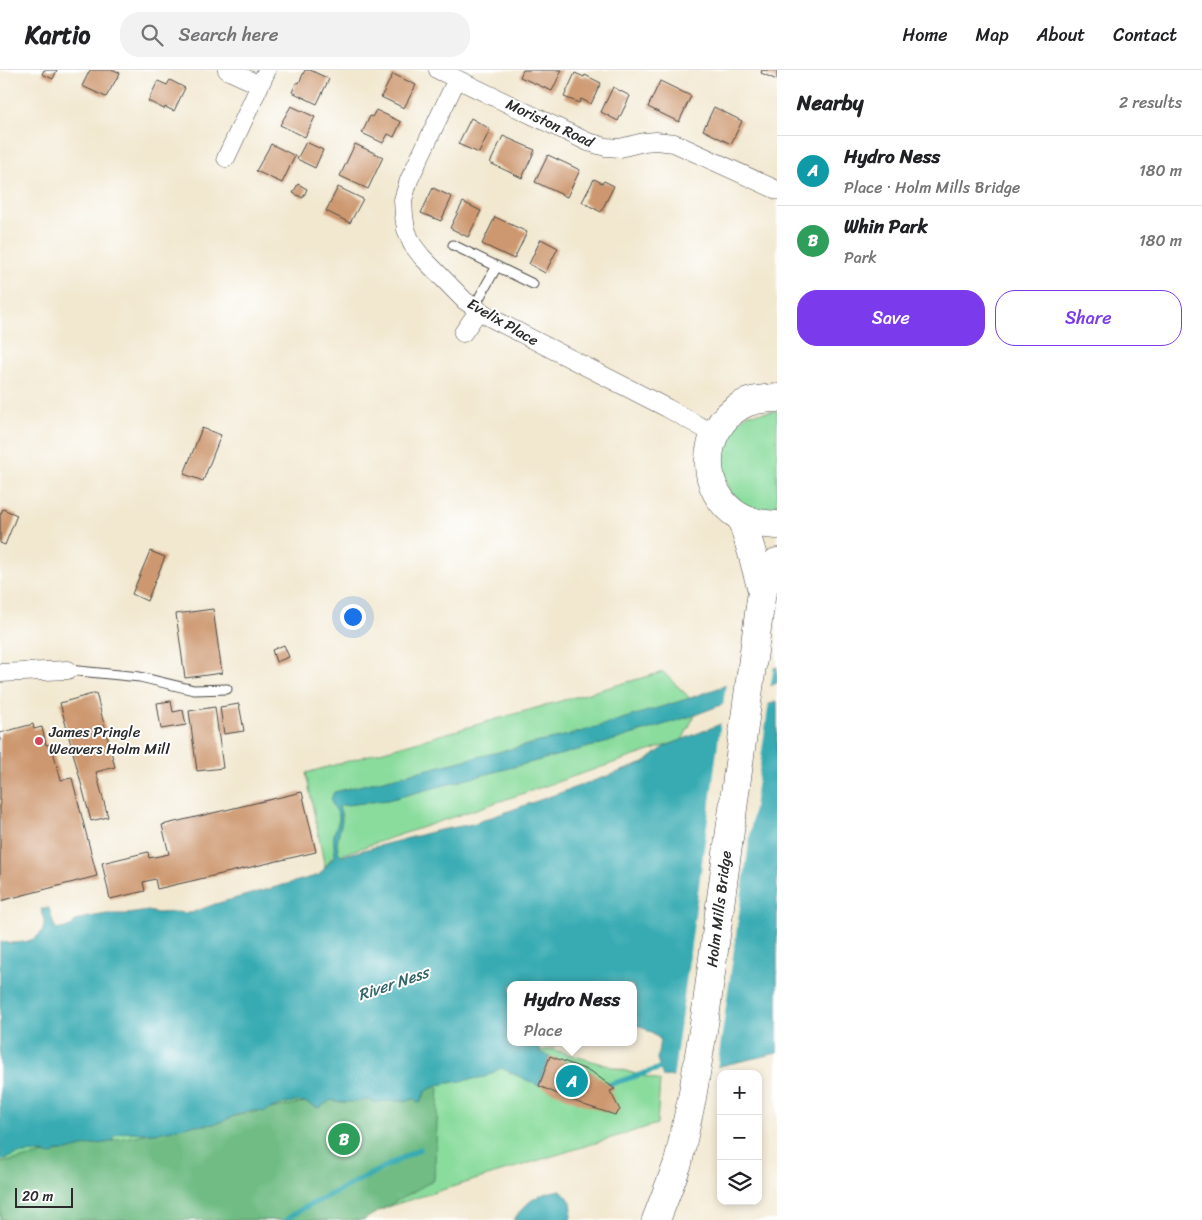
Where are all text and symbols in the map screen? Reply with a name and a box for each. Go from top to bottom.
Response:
search box [120,12,470,57]
text: Kartio [25,14,90,56]
text: Search here [178,18,279,51]
text: Home [903,19,948,51]
text: Map [976,19,1009,51]
text: About [1037,19,1085,51]
text: Contact [1113,19,1177,51]
icon: search [138,21,166,49]
text: Nearby [797,84,863,122]
text: 2 results [1119,88,1182,117]
street label: Moriston Road [502,91,599,155]
text: Hydro Ness [844,140,940,173]
text: A [808,156,818,185]
text: 180 m [1139,156,1182,185]
text: Place · Holm Mills Bridge [844,173,1020,202]
text: Whin Park [844,210,928,243]
text: B [808,226,818,255]
text: 180 m [1139,226,1182,255]
text: Park [844,243,877,272]
button: Save [797,290,985,346]
button: Share [995,290,1182,346]
street label: Evelix Place [462,291,544,353]
your location [340,604,366,630]
place label: James Pringle Weavers Holm Mill [48,719,170,762]
marker: James Pringle Weavers Holm Mill [33,735,45,747]
street label: Holm Mills Bridge [699,849,739,969]
water label: River Ness [354,957,435,1009]
popup [507,981,637,1046]
text: Hydro Ness [524,983,620,1016]
text: Place [524,1016,562,1045]
pin: A [556,1062,588,1100]
map controls [717,1070,762,1205]
button: + [717,1070,762,1115]
button: − [717,1115,762,1160]
pin: B [328,1120,360,1158]
button: layers [717,1160,762,1205]
text: 20 m [22,1184,53,1209]
scale bar [15,1185,72,1208]

